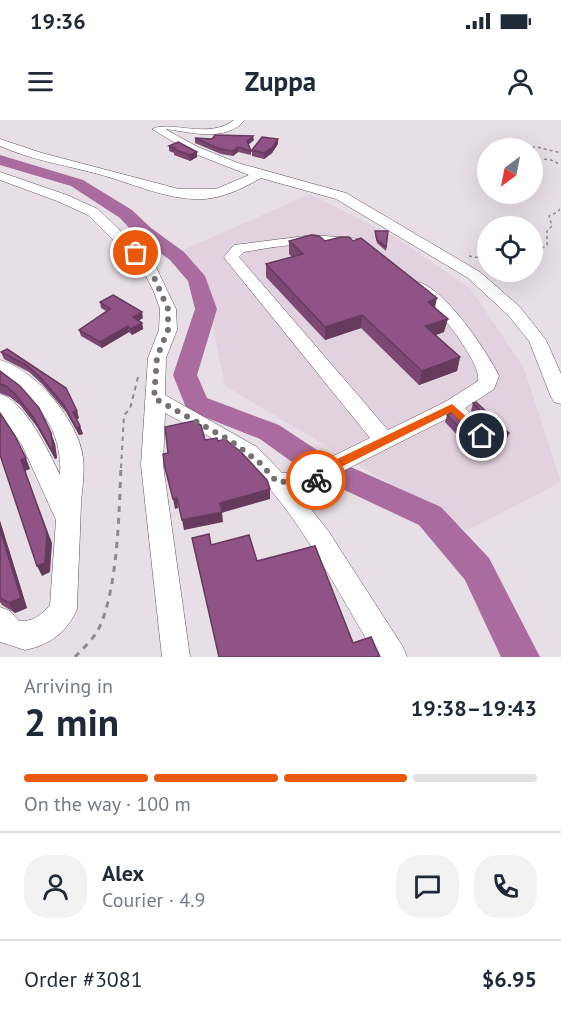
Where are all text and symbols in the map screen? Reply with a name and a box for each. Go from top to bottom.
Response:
text: 19:36 [30,7,86,35]
text: Zuppa [245,64,316,98]
icon: menu [24,65,57,98]
icon: person [504,65,537,98]
north arrow [477,138,543,204]
map controls [477,138,543,282]
button: locate [477,216,543,282]
pin [110,227,161,278]
icon: bag [119,236,152,269]
pin [456,410,507,461]
icon: home [465,419,498,452]
courier [286,450,346,510]
icon: bike [300,464,333,497]
text: Arriving in [24,673,113,699]
text: 19:38–19:43 [411,694,537,722]
text: 2 min [24,696,119,747]
text: On the way · 100 m [24,791,191,817]
button: person [24,855,87,918]
button: chat [396,855,459,918]
button: phone [474,855,537,918]
text: Alex [102,859,144,887]
text: Courier · 4.9 [102,887,205,913]
text: Order #3081 [24,965,143,993]
text: $6.95 [482,965,537,993]

